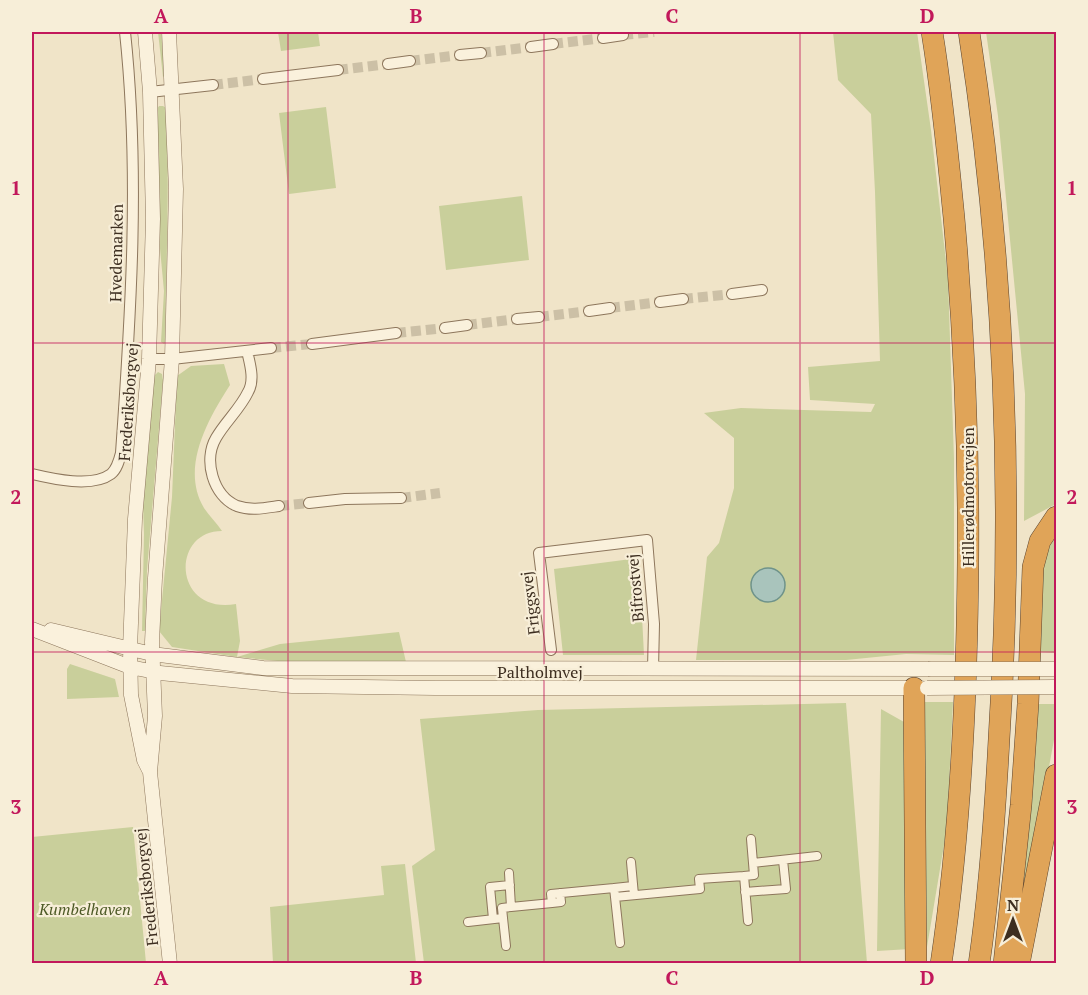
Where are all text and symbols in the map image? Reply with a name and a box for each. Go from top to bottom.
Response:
text: A [154,2,169,29]
text: B [410,2,423,29]
text: C [665,2,679,29]
text: D [920,2,934,29]
text: 1 [10,174,22,201]
text: 1 [1066,174,1078,201]
street label: Hvedemarken [104,203,128,302]
street label: Frederiksborgvej [113,342,143,462]
street label: Hillerødmotorvejen [957,427,979,567]
text: 2 [10,483,22,510]
text: 2 [1066,483,1078,510]
street label: Bifrostvej [621,553,649,623]
street label: Friggsvej [515,570,545,636]
street label: Paltholmvej [497,661,583,683]
text: 3 [10,793,22,820]
text: 3 [1066,793,1078,820]
street label: Frederiksborgvej [129,827,163,947]
north arrow [983,890,1043,950]
text: N [1007,894,1019,916]
park label: Kumbelhaven [38,898,131,920]
text: A [154,964,169,991]
text: B [410,964,423,991]
text: C [665,964,679,991]
text: D [920,964,934,991]

